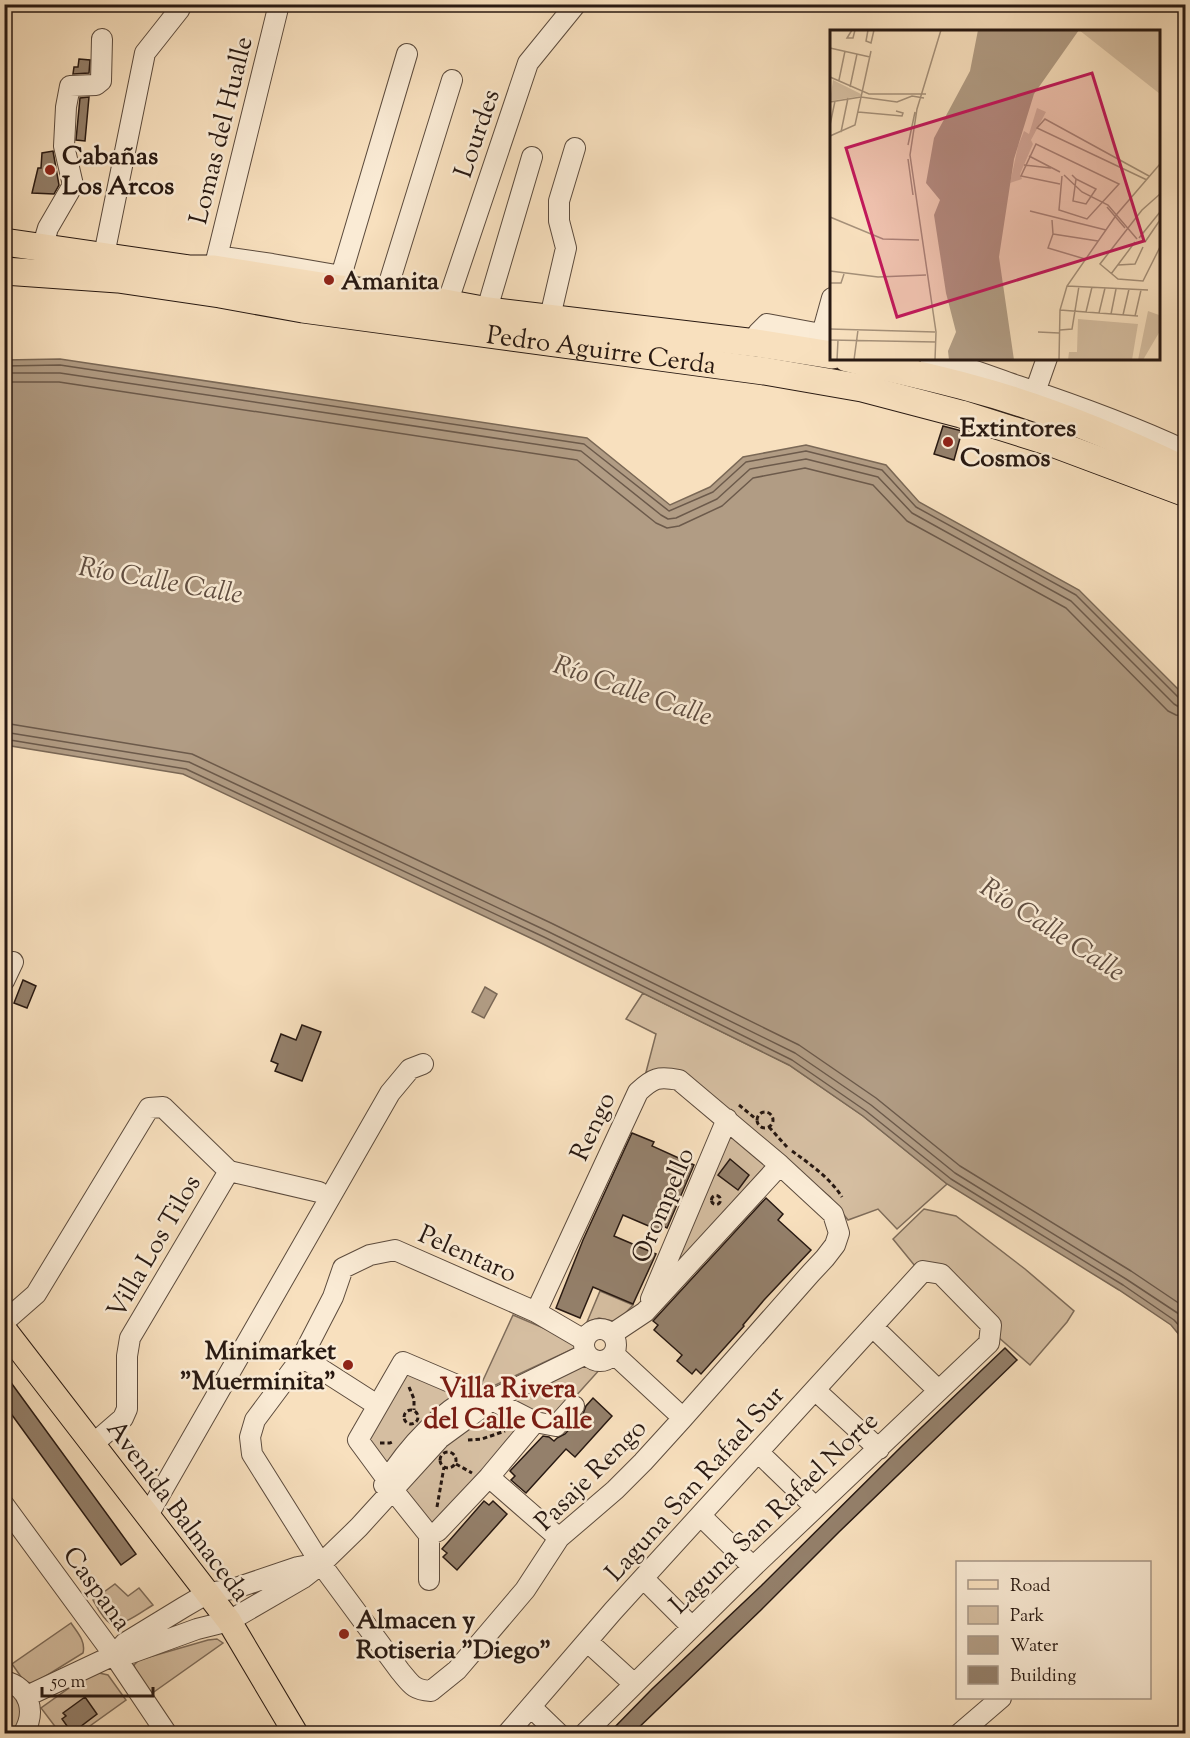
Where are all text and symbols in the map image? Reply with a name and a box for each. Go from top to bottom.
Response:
inset map [830,30,1160,360]
street label: Lomas del Hualle [181,33,264,228]
street label: Lourdes [446,85,511,183]
place label: Cabañas Los Arcos [62,139,174,206]
marker: Cabañas Los Arcos [43,163,57,177]
place label: Amanita [341,264,439,301]
marker: Amanita [322,273,336,287]
street label: Pedro Aguirre Cerda [484,318,718,385]
place label: Extintores Cosmos [960,411,1076,478]
marker: Extintores Cosmos [941,435,955,449]
water label: Río Calle Calle [76,549,246,616]
water label: Río Calle Calle [547,647,717,738]
water label: Río Calle Calle [972,870,1132,993]
street label: Rengo [562,1087,626,1167]
street label: Orompello [623,1142,705,1269]
street label: Villa Los Tilos [99,1169,211,1326]
street label: Pelentaro [412,1217,522,1293]
place label: Minimarket "Muerminita" [180,1334,336,1401]
marker: Minimarket "Muerminita" [341,1358,355,1372]
district label: Villa Rivera del Calle Calle [424,1371,592,1441]
street label: Laguna San Rafael Sur [598,1378,794,1591]
street label: Laguna San Rafael Norte [662,1404,887,1624]
street label: Pasaje Rengo [527,1411,656,1540]
street label: Avenida Balmaceda [96,1413,258,1610]
street label: Caspana [53,1540,139,1639]
legend [956,1561,1151,1699]
text: Road [1010,1574,1050,1600]
place label: Almacen y Rotiseria "Diego" [356,1603,551,1670]
text: Park [1010,1604,1045,1630]
marker: Almacen y Rotiseria "Diego" [337,1627,351,1641]
text: Water [1010,1634,1059,1660]
scale bar [42,1660,153,1698]
text: Building [1010,1664,1076,1690]
text: 50 m [50,1670,86,1696]

